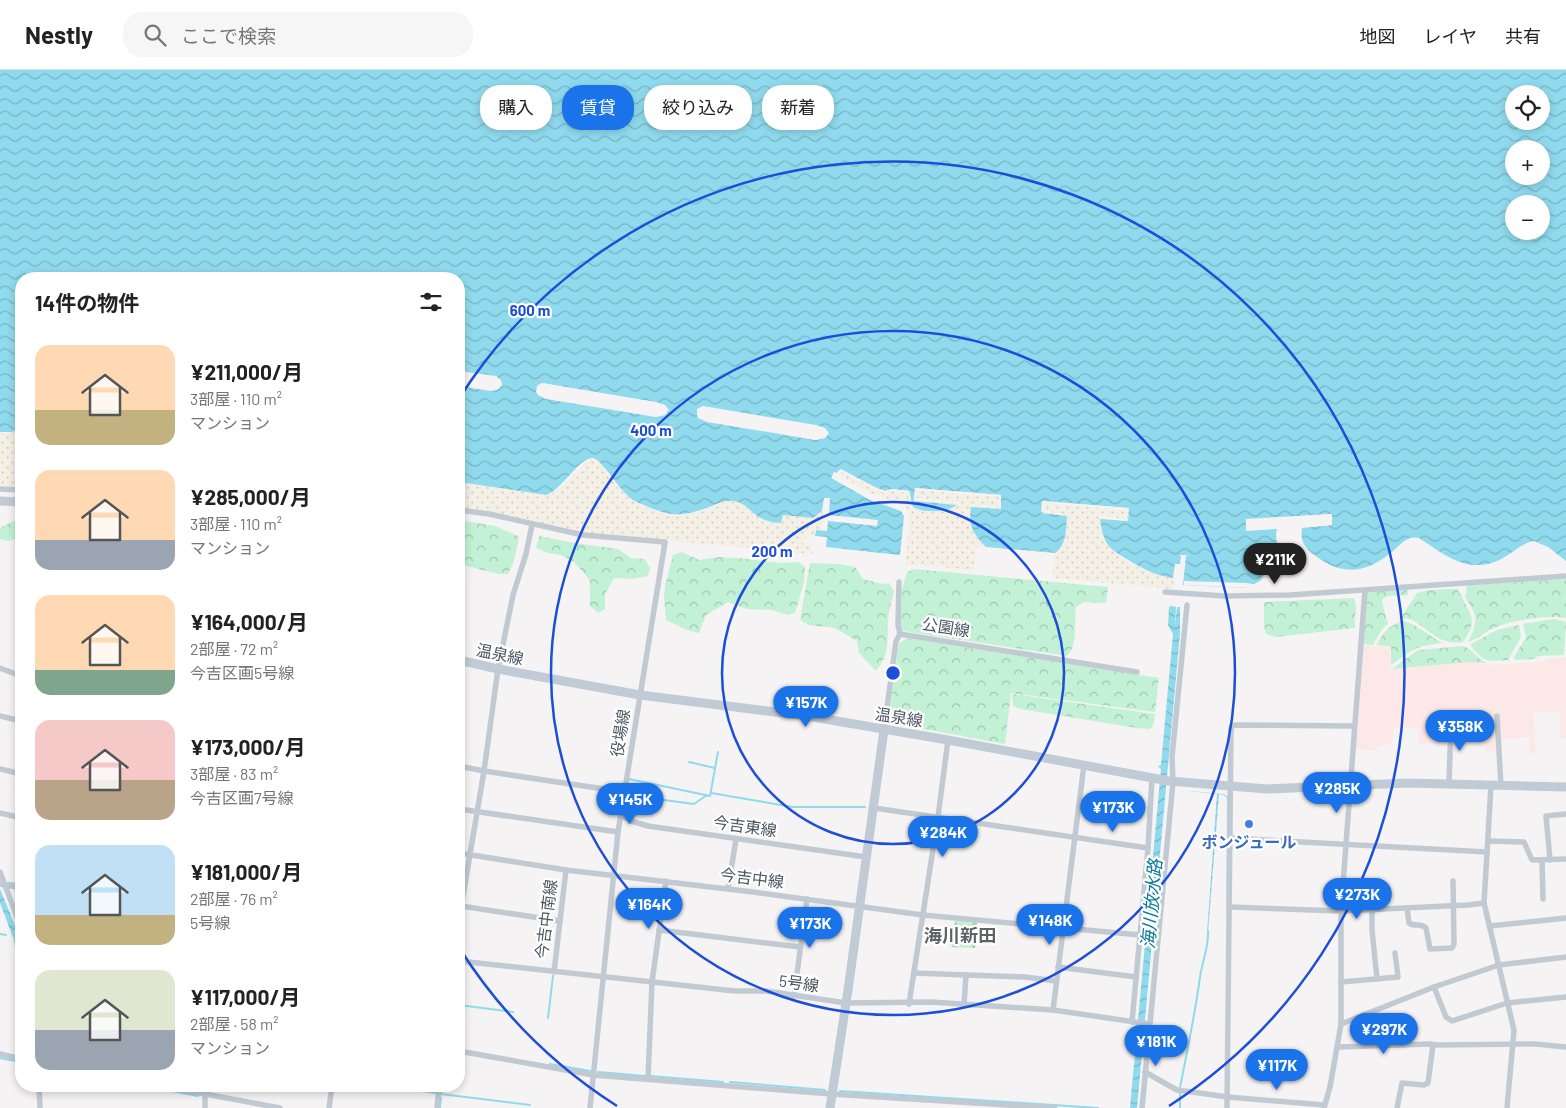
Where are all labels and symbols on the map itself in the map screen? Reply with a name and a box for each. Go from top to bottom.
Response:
text: 600 m [510,301,550,319]
text: 400 m [630,421,672,439]
text: 200 m [751,542,793,560]
pin: ¥211K [1240,542,1310,585]
street label: 公園線 [921,613,971,640]
street label: 温泉線 [475,639,526,668]
centre of rings [884,664,902,682]
pin: ¥157K [771,686,841,728]
street label: 温泉線 [874,703,924,730]
street label: 役場線 [606,708,633,758]
pin: ¥358K [1425,710,1495,752]
pin: ¥285K [1302,772,1372,814]
pin: ¥145K [595,782,665,825]
pin: ¥173K [1078,790,1148,833]
street label: 今吉東線 [712,812,778,839]
pin: ¥284K [908,816,978,858]
marker: ボンジュール [1243,818,1255,830]
place label: ボンジュール [1202,832,1296,851]
water label: 海川放水路 [1136,856,1166,950]
street label: 今吉中線 [719,864,785,891]
street label: 今吉中南線 [531,878,560,960]
pin: ¥273K [1322,878,1392,920]
pin: ¥164K [614,888,684,930]
pin: ¥148K [1015,904,1085,946]
pin: ¥173K [775,906,845,949]
district label: 海川新田 [924,924,996,946]
street label: 5号線 [778,970,820,995]
pin: ¥297K [1349,1012,1419,1055]
pin: ¥181K [1121,1024,1191,1067]
pin: ¥117K [1242,1048,1312,1091]

